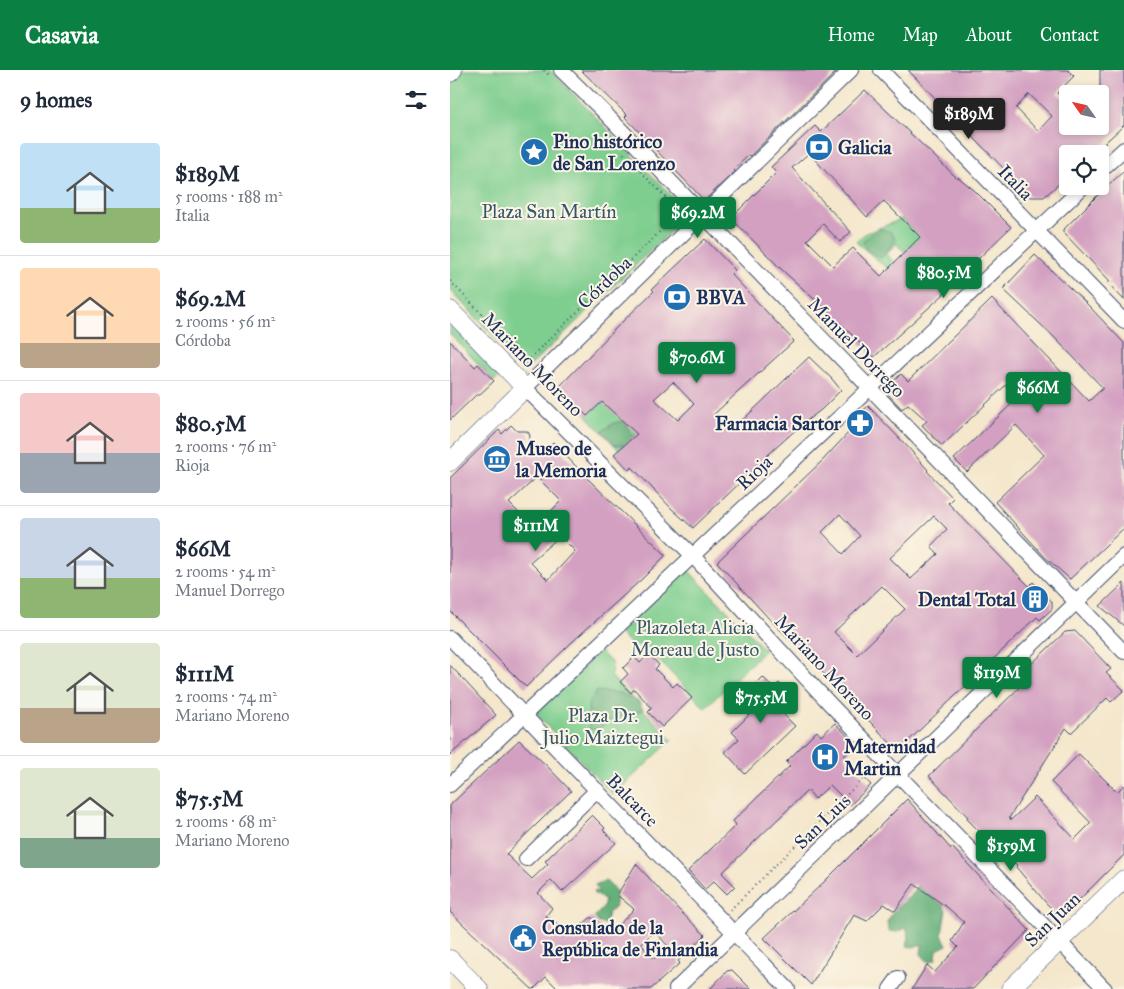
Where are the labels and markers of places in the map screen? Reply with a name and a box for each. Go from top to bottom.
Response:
pin: $189M [934,98,1004,140]
place label: Pino histórico de San Lorenzo [553,130,676,175]
bank icon: Galicia [804,132,834,162]
place label: Galicia [838,136,892,159]
place icon: Pino histórico de San Lorenzo [519,137,549,167]
pin: $69.2M [657,196,739,239]
pin: $80.5M [903,256,985,299]
bank icon: BBVA [662,282,692,312]
place label: BBVA [696,286,746,309]
pin: $70.6M [656,342,738,384]
pin: $66M [1008,372,1068,414]
pharmacy icon: Farmacia Sartor [845,408,875,438]
place label: Farmacia Sartor [715,412,842,435]
place label: Museo de la Memoria [515,437,607,482]
museum icon: Museo de la Memoria [482,444,512,474]
pin: $111M [501,510,571,552]
building icon: Dental Total [1020,584,1050,614]
place label: Dental Total [918,588,1017,611]
pin: $119M [962,656,1032,699]
pin: $75.5M [720,682,802,724]
place label: Maternidad Martin [844,735,936,780]
hospital icon: Maternidad Martin [810,742,840,772]
pin: $159M [976,830,1046,872]
place label: Consulado de la República de Finlandia [542,916,719,962]
public building icon: Consulado de la República de Finlandia [508,923,538,953]

